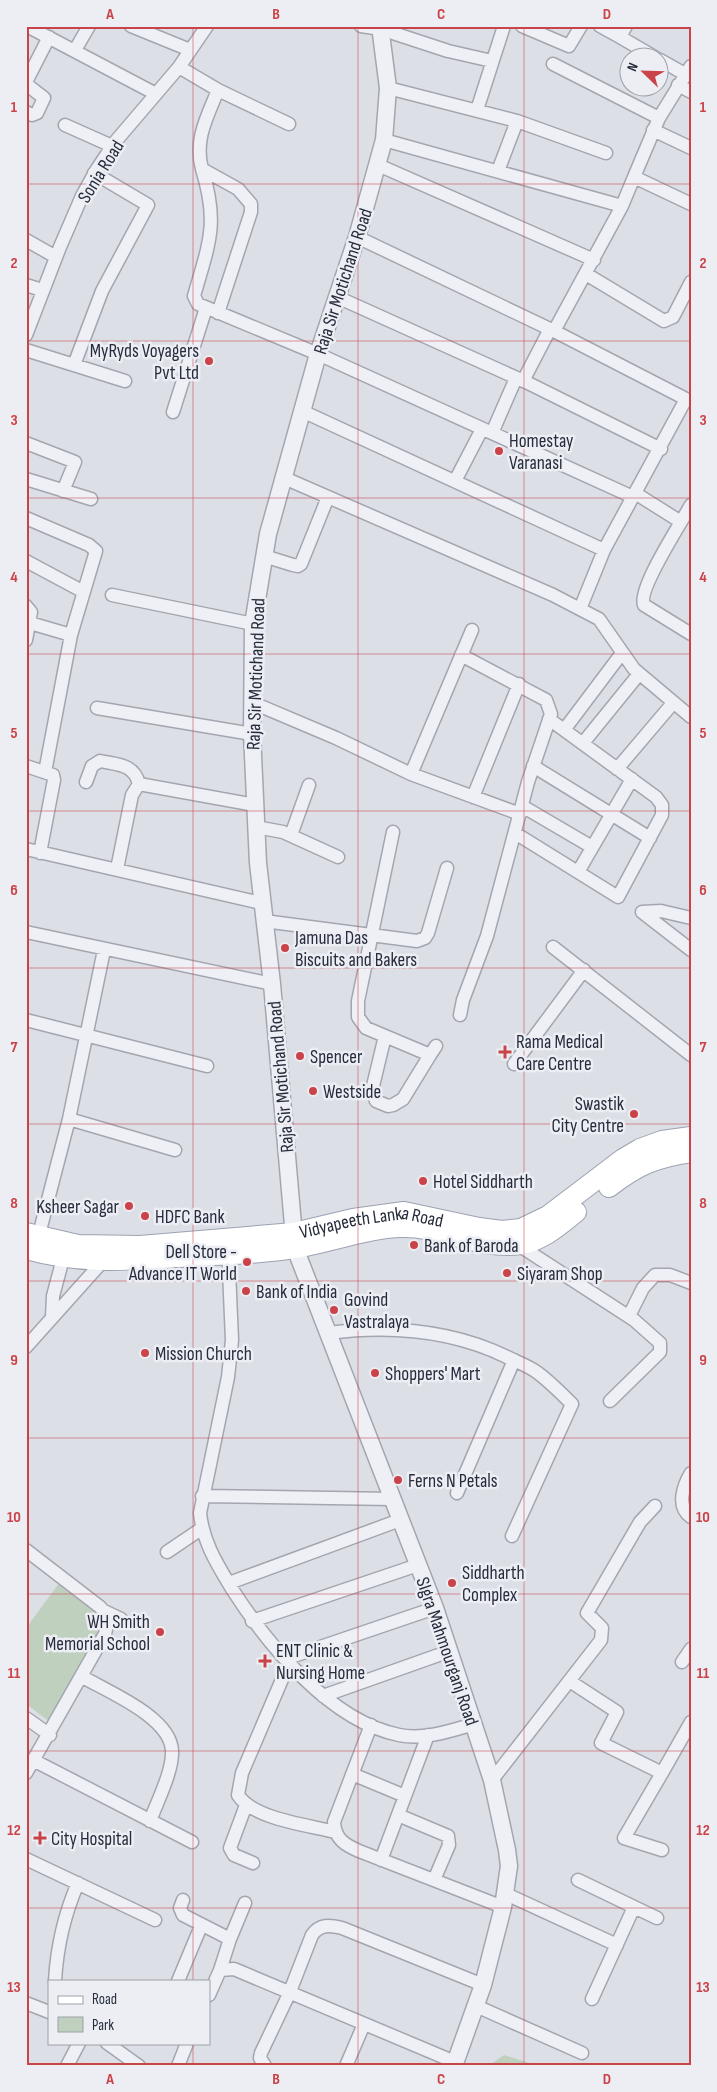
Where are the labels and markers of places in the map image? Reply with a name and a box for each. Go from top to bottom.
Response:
place label: MyRyds Voyagers Pvt Ltd [90,340,199,385]
marker: MyRyds Voyagers Pvt Ltd [203,355,215,367]
place label: Homestay Varanasi [509,430,574,475]
marker: Homestay Varanasi [493,445,505,457]
place label: Jamuna Das Biscuits and Bakers [294,927,417,972]
marker: Jamuna Das Biscuits and Bakers [279,942,291,954]
place label: Rama Medical Care Centre [516,1031,603,1076]
marker: Rama Medical Care Centre [498,1045,512,1059]
place label: Spencer [310,1046,363,1069]
marker: Spencer [294,1050,306,1062]
place label: Westside [323,1081,381,1104]
marker: Westside [307,1085,319,1097]
place label: Swastik City Centre [552,1093,625,1138]
marker: Swastik City Centre [628,1108,640,1120]
place label: Hotel Siddharth [433,1171,533,1194]
marker: Hotel Siddharth [417,1175,429,1187]
place label: Ksheer Sagar [36,1196,120,1219]
marker: Ksheer Sagar [123,1200,135,1212]
place label: HDFC Bank [155,1206,225,1229]
marker: HDFC Bank [139,1210,151,1222]
place label: Bank of Baroda [424,1235,519,1258]
marker: Bank of Baroda [408,1239,420,1251]
place label: Dell Store - Advance IT World [128,1241,237,1286]
marker: Dell Store - Advance IT World [241,1256,253,1268]
place label: Siyaram Shop [517,1263,603,1286]
marker: Siyaram Shop [501,1267,513,1279]
place label: Bank of India [256,1281,337,1304]
marker: Bank of India [240,1285,252,1297]
place label: Govind Vastralaya [344,1289,409,1334]
marker: Govind Vastralaya [328,1304,340,1316]
place label: Mission Church [155,1343,252,1366]
marker: Mission Church [139,1347,151,1359]
place label: Shoppers' Mart [385,1363,481,1386]
marker: Shoppers' Mart [369,1367,381,1379]
place label: Ferns N Petals [408,1470,498,1493]
marker: Ferns N Petals [392,1474,404,1486]
place label: Siddharth Complex [462,1562,525,1607]
marker: Siddharth Complex [446,1577,458,1589]
place label: WH Smith Memorial School [45,1611,150,1656]
marker: WH Smith Memorial School [154,1626,166,1638]
place label: ENT Clinic & Nursing Home [276,1640,365,1685]
marker: ENT Clinic & Nursing Home [258,1654,272,1668]
place label: City Hospital [51,1828,132,1851]
marker: City Hospital [33,1831,47,1845]

